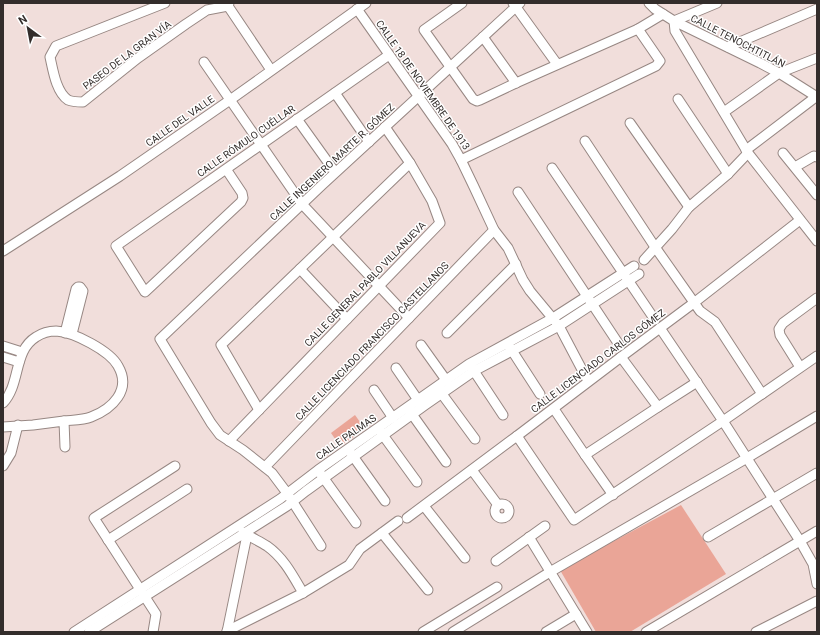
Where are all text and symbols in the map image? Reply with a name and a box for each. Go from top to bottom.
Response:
north arrow [8,8,48,48]
street label: CALLE TENOCHTITLÁN [689,11,788,70]
text: N [16,12,30,28]
street label: PASEO DE LA GRAN VÍA [80,17,173,92]
street label: CALLE 18 DE NOVIEMBRE DE 1913 [374,18,472,152]
street label: CALLE DEL VALLE [144,93,217,149]
street label: CALLE INGENIERO MARTE R. GÓMEZ [267,101,396,223]
street label: CALLE RÓMULO CUÉLLAR [194,102,297,179]
street label: CALLE GENERAL PABLO VILLANUEVA [302,219,428,349]
street label: CALLE LICENCIADO FRANCISCO CASTELLANOS [293,260,451,422]
street label: CALLE LICENCIADO CARLOS GÓMEZ [528,306,667,415]
street label: CALLE PALMAS [314,412,378,462]

